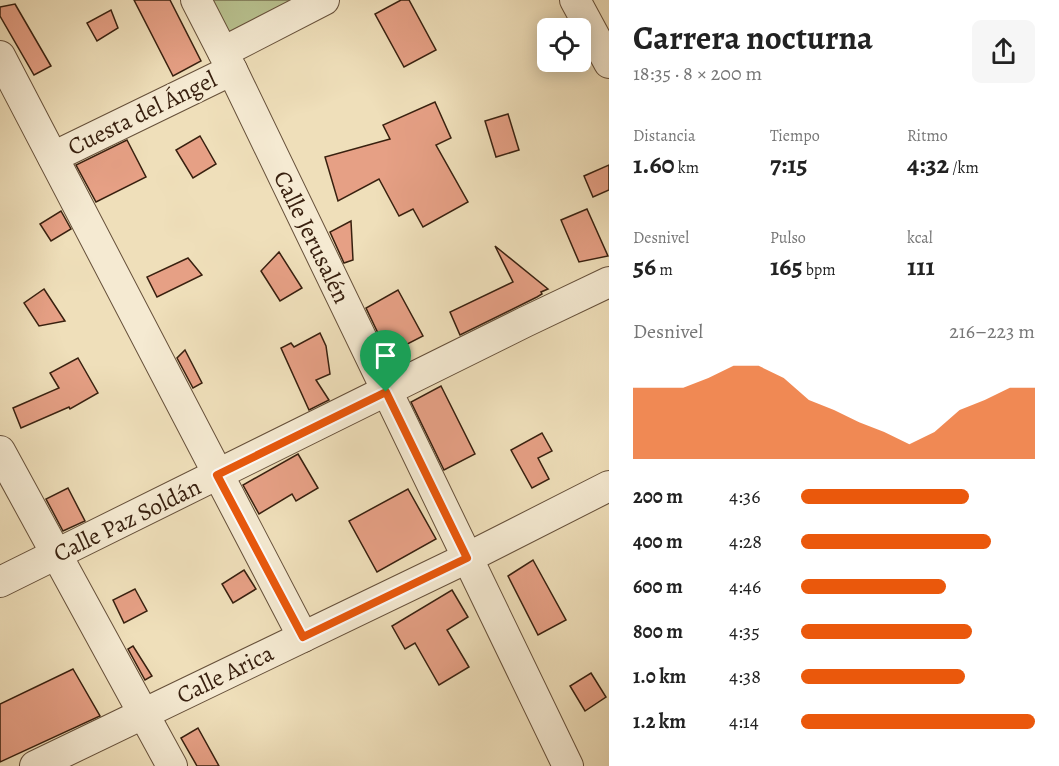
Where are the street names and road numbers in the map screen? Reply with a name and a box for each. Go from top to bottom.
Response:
street label: Cuesta del Ángel [62,63,222,163]
street label: Calle Jerusalén [266,165,358,309]
street label: Calle Paz Soldán [48,470,206,570]
street label: Calle Arica [171,636,279,711]

